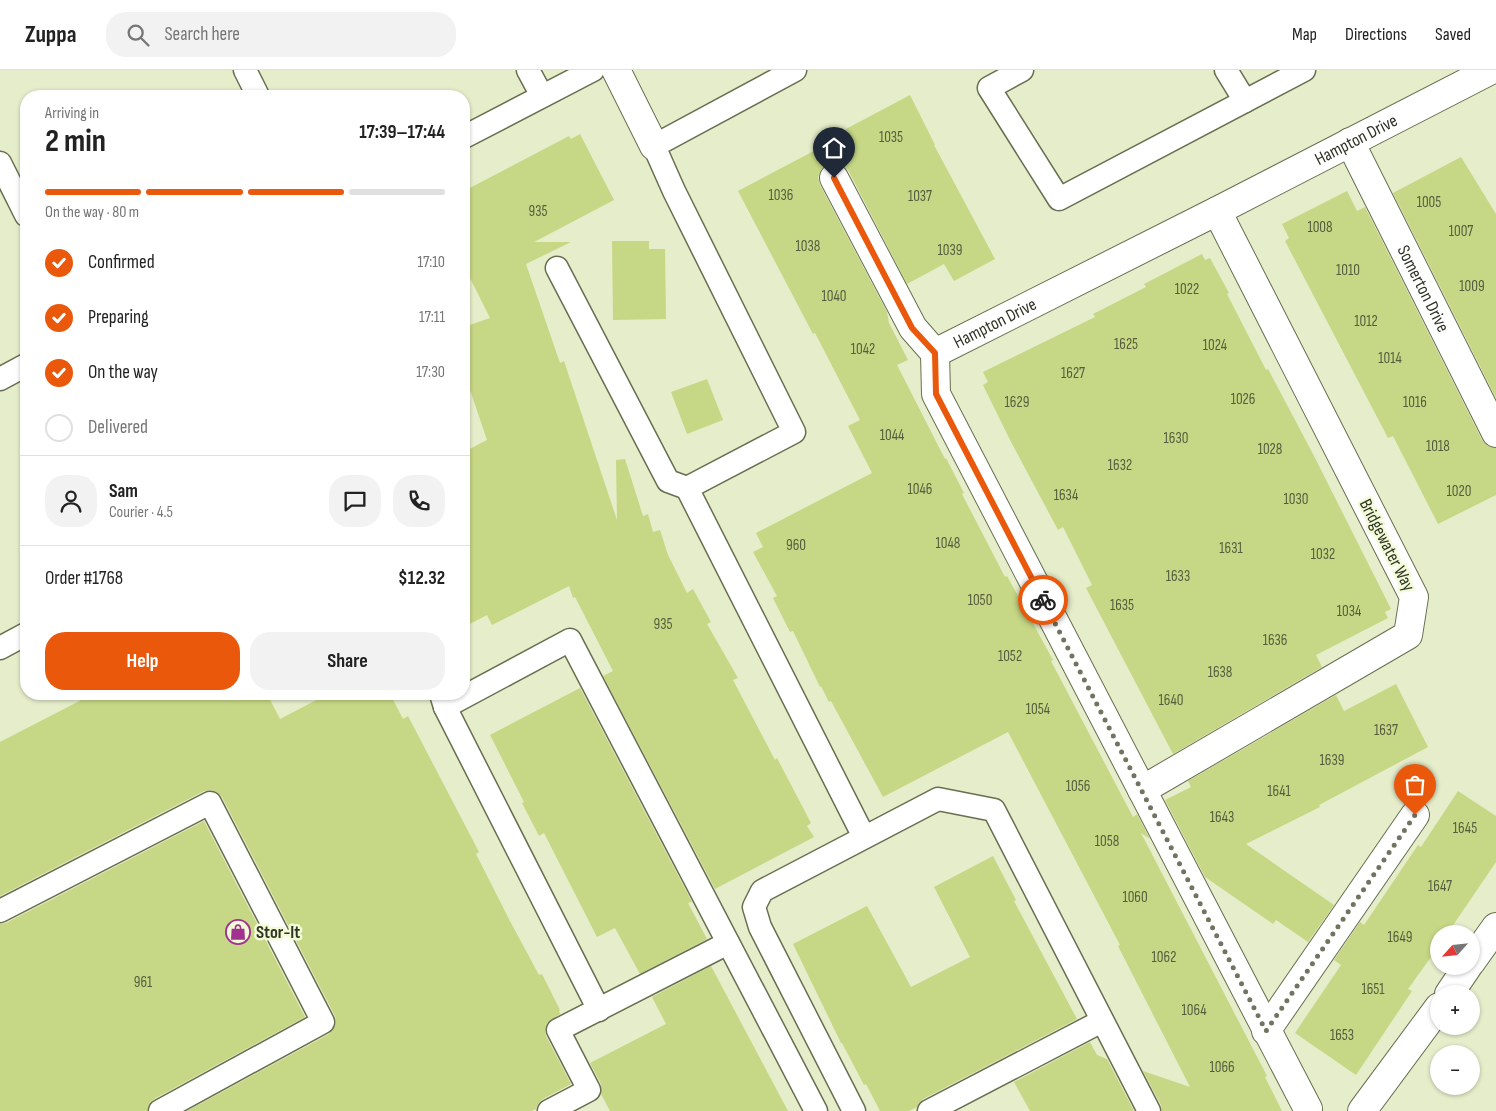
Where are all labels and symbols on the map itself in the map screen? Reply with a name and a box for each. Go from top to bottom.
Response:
street label: Hampton Drive [1311,110,1401,169]
pin [813,127,855,178]
house number: 1035 [879,128,903,147]
house number: 1036 [769,186,793,205]
house number: 1037 [908,187,932,206]
house number: 1005 [1417,193,1441,212]
house number: 935 [529,202,547,221]
house number: 1008 [1307,218,1333,237]
house number: 1007 [1449,222,1473,241]
house number: 1038 [796,237,820,256]
house number: 1039 [938,241,962,260]
street label: Somerton Drive [1393,242,1454,335]
house number: 1010 [1336,261,1360,280]
house number: 1009 [1459,277,1485,296]
house number: 1022 [1175,280,1199,299]
house number: 1040 [822,287,846,306]
street label: Hampton Drive [950,293,1040,352]
house number: 1012 [1354,312,1378,331]
house number: 1625 [1114,335,1138,354]
house number: 1024 [1203,336,1227,355]
house number: 1042 [851,340,875,359]
house number: 1014 [1378,349,1402,368]
house number: 1627 [1061,364,1085,383]
house number: 1026 [1231,390,1255,409]
house number: 1629 [1005,393,1029,412]
house number: 1016 [1403,393,1427,412]
house number: 1044 [880,426,904,445]
house number: 1630 [1164,429,1188,448]
house number: 1018 [1426,437,1450,456]
house number: 1028 [1258,440,1282,459]
house number: 1632 [1108,456,1132,475]
house number: 1046 [908,480,932,499]
house number: 1020 [1447,482,1471,501]
house number: 1634 [1054,486,1078,505]
house number: 1030 [1284,490,1308,509]
street label: Bridgewater Way [1355,495,1419,595]
house number: 1048 [936,534,960,553]
house number: 960 [786,536,806,555]
house number: 1631 [1219,539,1243,558]
house number: 1032 [1311,545,1335,564]
house number: 1633 [1166,567,1190,586]
courier [1018,575,1068,625]
house number: 1050 [968,591,992,610]
house number: 1635 [1110,596,1134,615]
house number: 1034 [1337,602,1361,621]
house number: 935 [654,615,672,634]
house number: 1636 [1263,631,1287,650]
house number: 1052 [998,647,1022,666]
house number: 1638 [1208,663,1232,682]
house number: 1640 [1158,691,1184,710]
house number: 1054 [1026,700,1050,719]
house number: 1637 [1374,721,1398,740]
house number: 1639 [1320,751,1344,770]
pin [1394,764,1436,815]
house number: 1056 [1066,777,1090,796]
house number: 1641 [1267,782,1292,801]
house number: 1643 [1210,808,1234,827]
house number: 1645 [1453,819,1477,838]
house number: 1058 [1095,832,1119,851]
house number: 1647 [1428,877,1452,896]
house number: 1060 [1122,888,1148,907]
shop icon: Stor-It [225,919,251,945]
place label: Stor-It [256,922,300,943]
north arrow [1430,925,1480,975]
house number: 1649 [1387,928,1413,947]
house number: 1062 [1152,948,1176,967]
house number: 961 [134,973,153,992]
house number: 1651 [1361,980,1385,999]
house number: 1064 [1181,1001,1207,1020]
house number: 1653 [1330,1026,1354,1045]
house number: 1066 [1209,1058,1235,1077]

